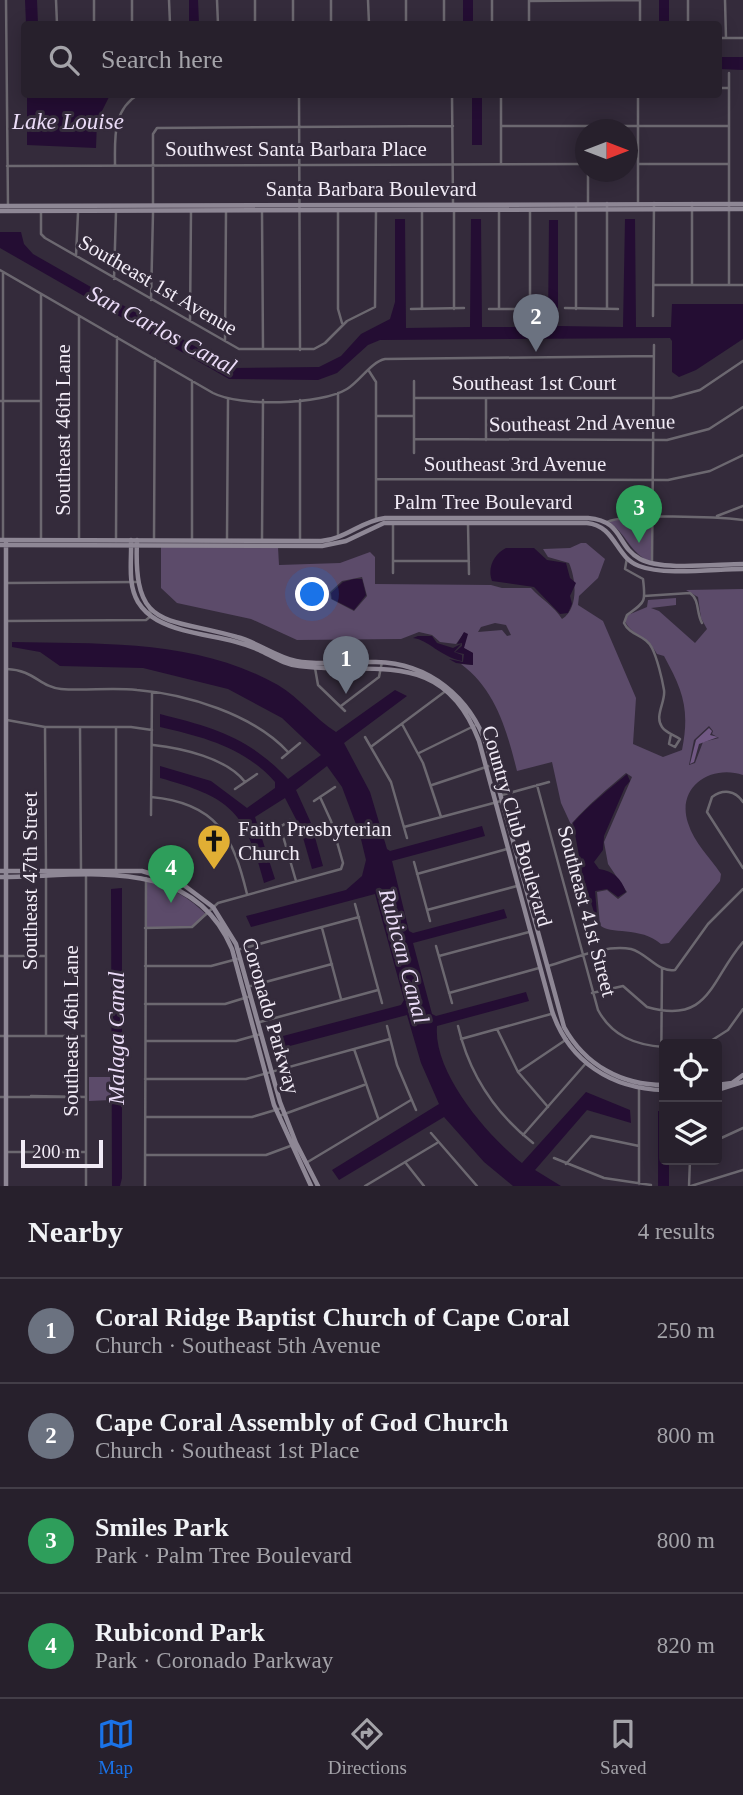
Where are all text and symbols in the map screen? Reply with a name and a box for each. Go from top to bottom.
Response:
search box [21,21,722,98]
icon: search [45,41,83,79]
text: Search here [101,45,223,74]
water label: Lake Louise [11,109,124,134]
north arrow [575,119,638,182]
street label: Southwest Santa Barbara Place [165,137,427,161]
street label: Santa Barbara Boulevard [265,177,477,201]
street label: Southeast 1st Avenue [74,230,242,340]
water label: San Carlos Canal [83,280,241,380]
pin: 2 [513,294,559,352]
street label: Southeast 46th Lane [51,344,75,516]
street label: Southeast 1st Court [452,371,616,395]
street label: Southeast 2nd Avenue [489,409,675,437]
street label: Southeast 3rd Avenue [424,452,606,476]
pin: 3 [616,485,662,543]
street label: Palm Tree Boulevard [394,490,573,514]
your location [295,577,329,611]
pin: 1 [323,636,369,694]
street label: Country Club Boulevard [477,723,557,930]
street label: Southeast 47th Street [18,792,42,970]
place label: Faith Presbyterian Church [238,817,392,865]
church icon: Faith Presbyterian Church [195,822,233,871]
street label: Southeast 41st Street [553,823,621,999]
pin: 4 [148,845,194,903]
water label: Rubican Canal [374,885,434,1026]
street label: Coronado Parkway [237,935,305,1097]
street label: Southeast 46th Lane [59,945,83,1117]
water label: Malaga Canal [104,971,129,1106]
map controls [659,1039,722,1165]
button: locate [659,1039,722,1102]
button: layers [659,1102,722,1165]
scale bar [21,1137,103,1169]
text: 200 m [32,1141,80,1162]
text: Nearby [28,1215,123,1248]
text: 4 results [638,1219,715,1244]
text: Coral Ridge Baptist Church of Cape Coral [95,1303,570,1332]
text: 1 [45,1318,57,1343]
text: 250 m [657,1318,715,1343]
text: Church · Southeast 5th Avenue [95,1333,381,1358]
text: Cape Coral Assembly of God Church [95,1408,508,1437]
text: 2 [45,1423,57,1448]
text: 800 m [657,1423,715,1448]
text: Church · Southeast 1st Place [95,1438,359,1463]
text: Smiles Park [95,1513,229,1542]
text: 3 [45,1528,57,1553]
text: 800 m [657,1528,715,1553]
text: Park · Palm Tree Boulevard [95,1543,352,1568]
text: Rubicond Park [95,1618,265,1647]
text: 4 [45,1633,57,1658]
text: 820 m [657,1633,715,1658]
text: Park · Coronado Parkway [95,1648,333,1673]
tab: Map [97,1715,135,1779]
tab: Directions [328,1715,407,1779]
tab: Saved [600,1715,646,1779]

